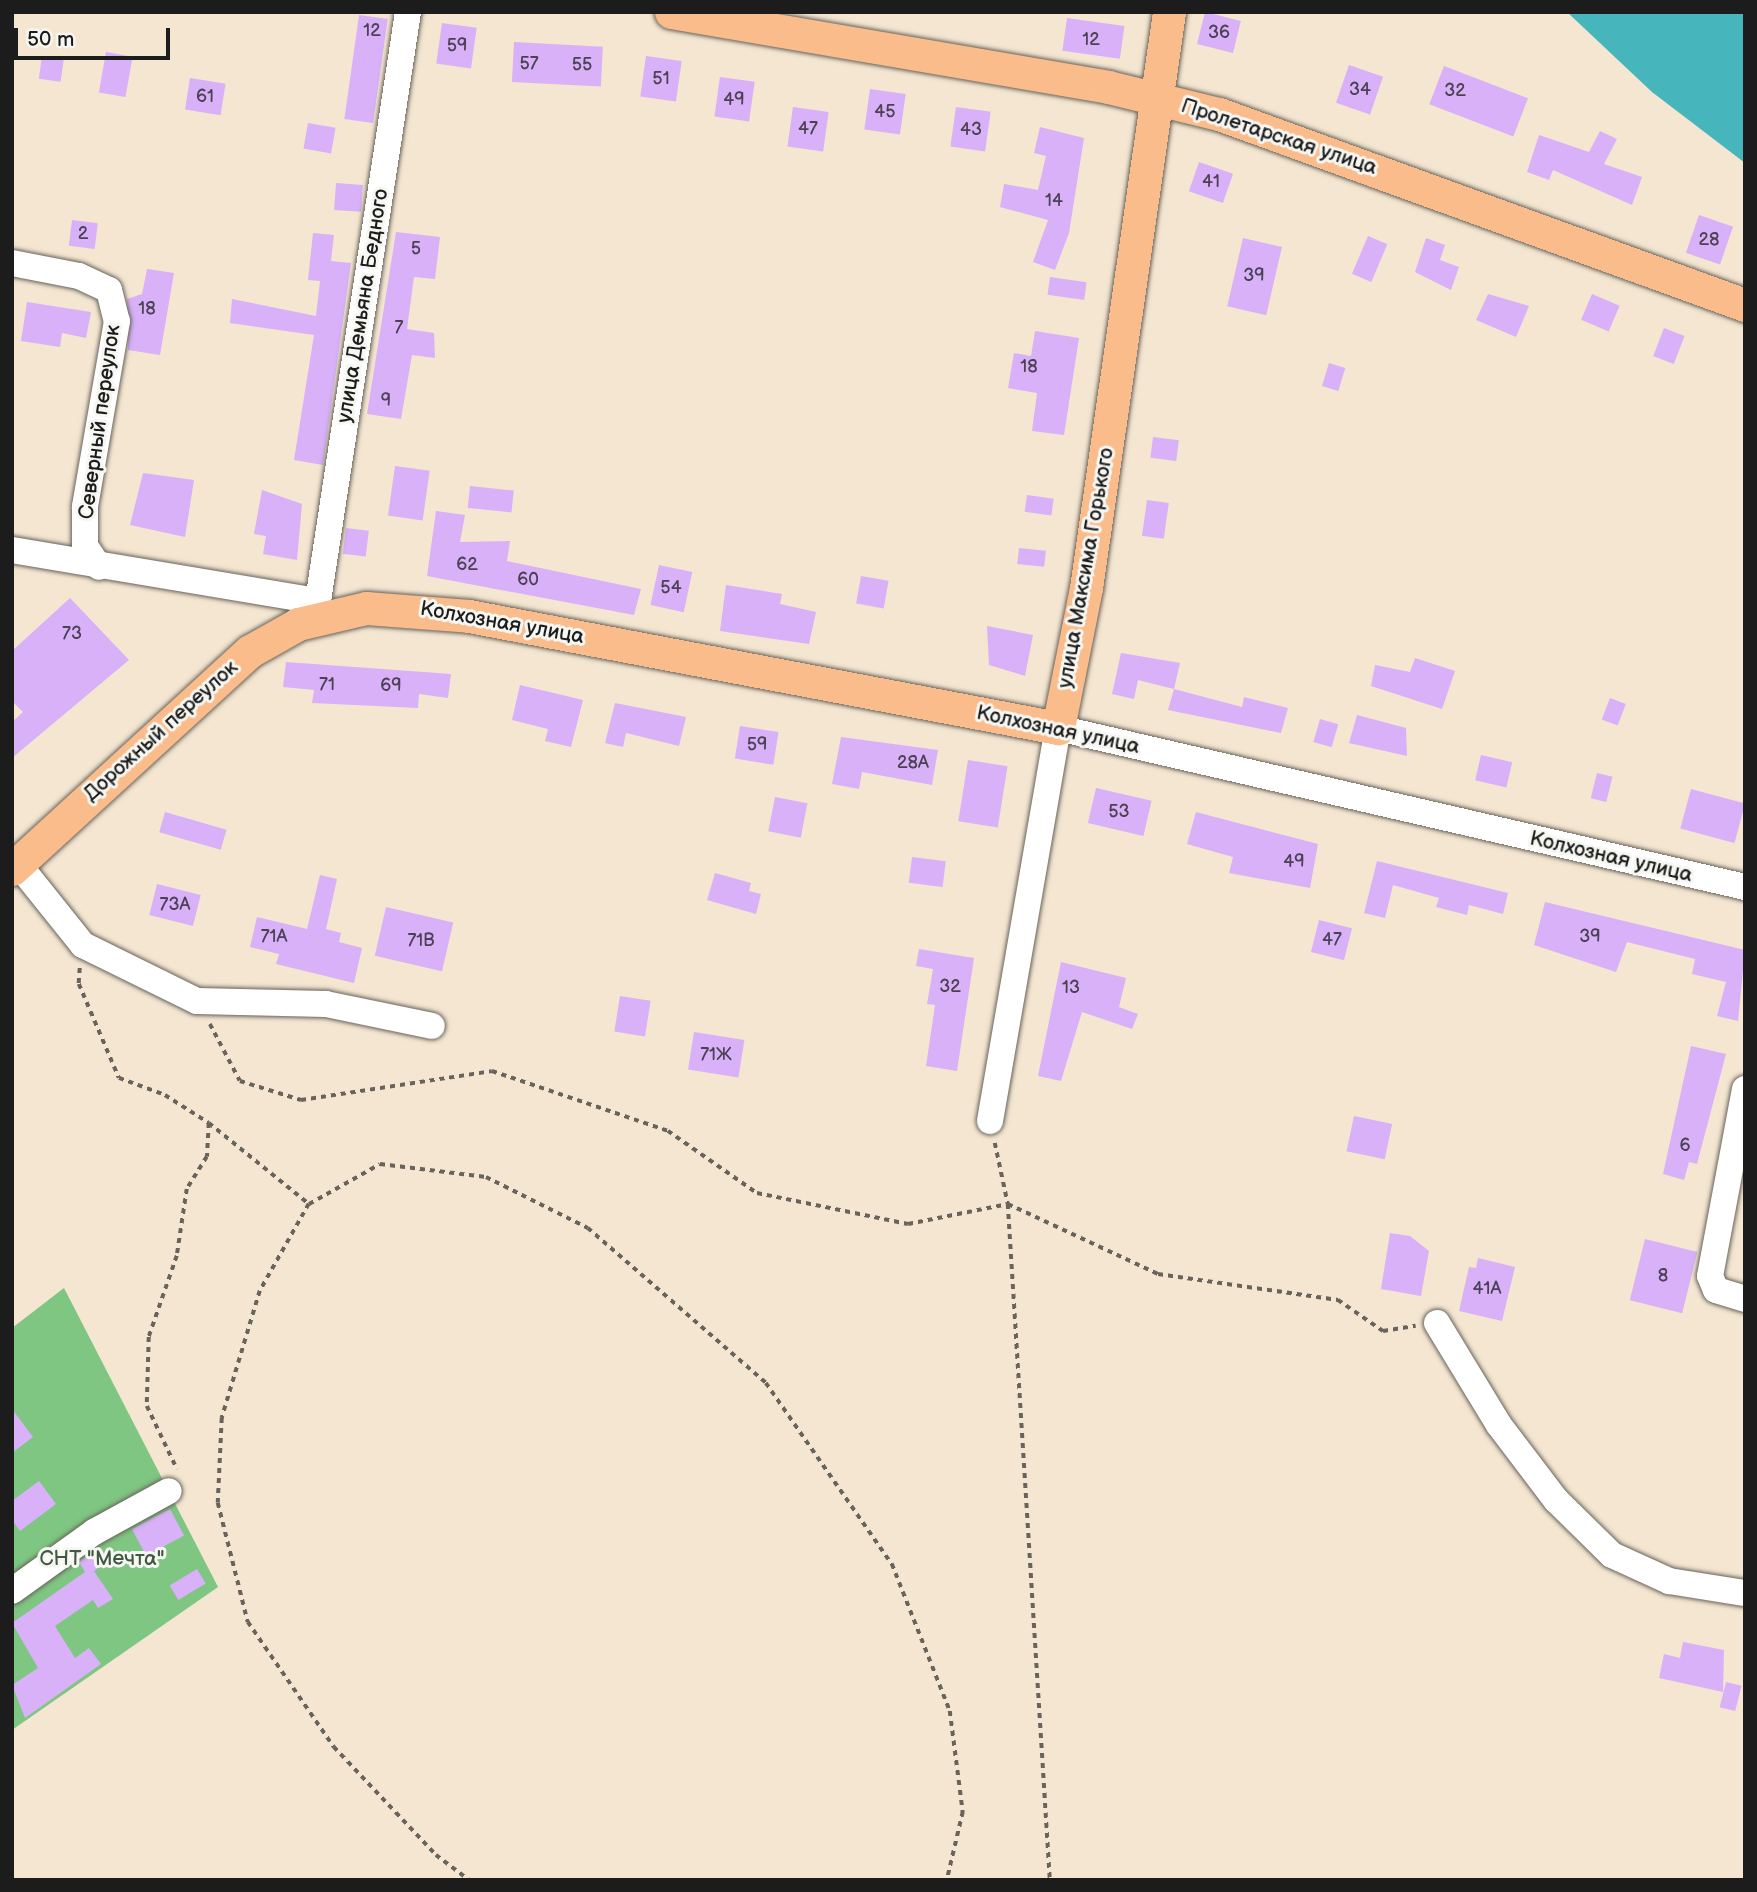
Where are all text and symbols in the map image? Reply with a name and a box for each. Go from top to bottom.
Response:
scale bar [18,14,173,58]
house number: 12 [363,20,381,42]
house number: 36 [1208,22,1230,44]
text: 50 m [27,27,74,52]
house number: 12 [1082,29,1100,51]
house number: 59 [447,35,467,57]
house number: 57 [519,53,539,75]
house number: 55 [572,54,592,76]
house number: 51 [652,68,670,90]
house number: 34 [1349,79,1371,101]
house number: 32 [1444,80,1466,102]
house number: 61 [196,86,214,108]
house number: 49 [723,89,745,111]
street label: Пролетарская улица [1178,93,1380,181]
house number: 45 [874,101,896,123]
house number: 47 [798,118,818,140]
house number: 43 [960,119,982,141]
house number: 41 [1202,171,1220,193]
street label: улица Демьяна Бедного [332,187,394,425]
house number: 14 [1045,190,1063,212]
house number: 2 [78,223,88,245]
house number: 28 [1698,229,1720,251]
house number: 5 [411,238,421,260]
house number: 39 [1243,265,1265,287]
house number: 18 [138,298,156,320]
house number: 7 [395,317,403,339]
street label: Северный переулок [74,323,126,521]
house number: 18 [1020,356,1038,378]
house number: 9 [381,390,391,412]
street label: улица Максима Горького [1052,446,1120,690]
house number: 62 [456,554,478,576]
house number: 60 [517,569,539,591]
house number: 54 [660,577,682,599]
street label: Колхозная улица [418,596,586,650]
house number: 73 [62,623,82,645]
street label: Дорожный переулок [79,655,243,807]
house number: 71 [319,674,335,696]
house number: 69 [380,675,402,697]
street label: Колхозная улица [974,700,1142,760]
house number: 59 [747,734,767,756]
house number: 28А [897,752,929,774]
house number: 53 [1108,801,1130,823]
street label: Колхозная улица [1527,826,1695,888]
house number: 49 [1283,851,1305,873]
house number: 73А [160,894,190,916]
house number: 71А [261,926,287,948]
house number: 39 [1579,926,1601,948]
house number: 47 [1322,929,1342,951]
house number: 71В [407,930,435,952]
house number: 32 [939,976,961,998]
house number: 13 [1062,977,1080,999]
house number: 71Ж [700,1044,732,1066]
house number: 6 [1680,1135,1690,1157]
house number: 8 [1658,1265,1668,1287]
house number: 41А [1473,1278,1501,1300]
park label: СНТ "Мечта" [39,1546,165,1572]

